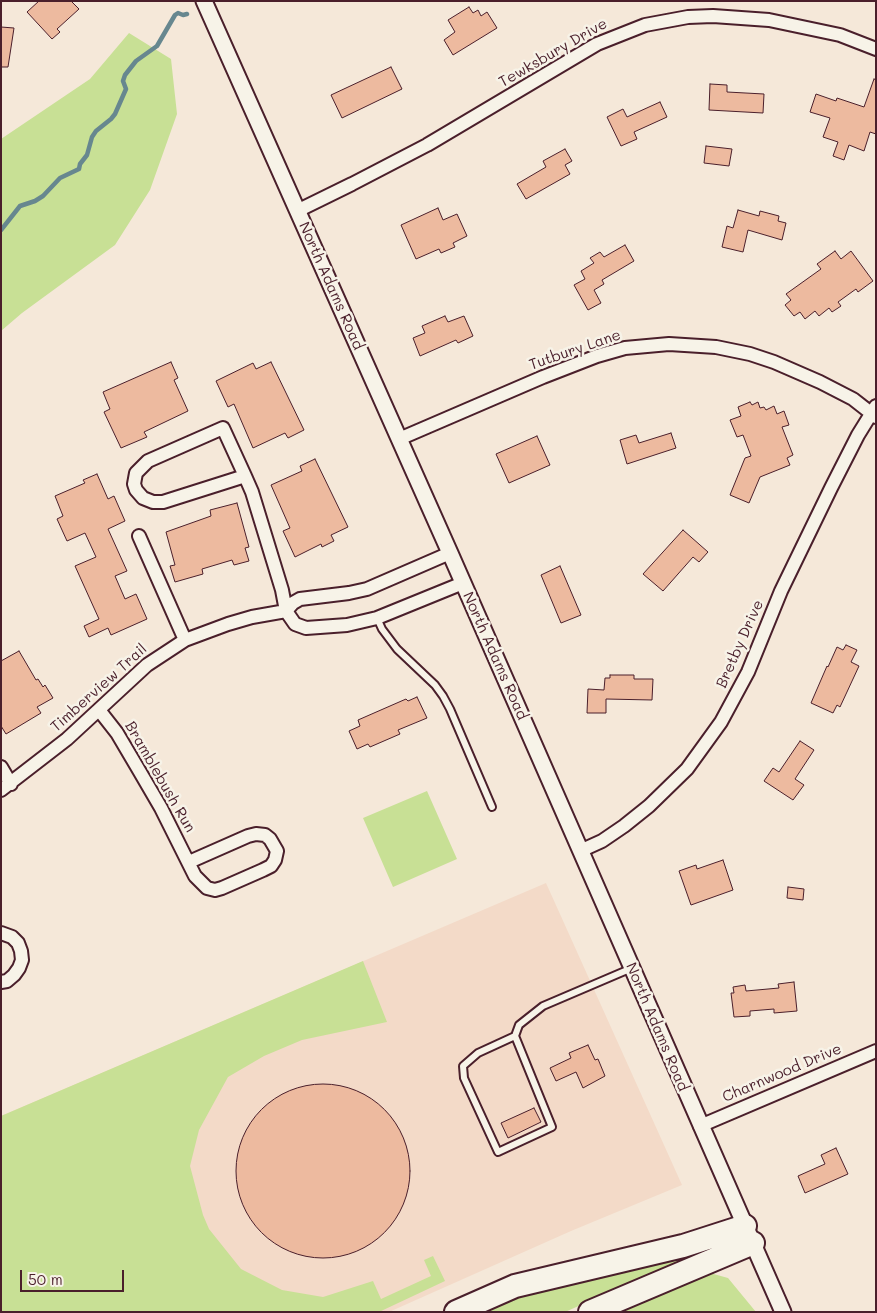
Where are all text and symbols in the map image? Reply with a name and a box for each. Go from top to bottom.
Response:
street label: Tewksbury Drive [496,15,610,91]
street label: North Adams Road [295,219,367,353]
street label: Tutbury Lane [527,326,623,374]
street label: North Adams Road [459,589,531,723]
street label: Bretby Drive [713,597,767,691]
street label: Timberview Trail [47,640,151,736]
street label: Bramblebush Run [121,718,199,836]
street label: North Adams Road [622,960,692,1094]
street label: Charnwood Drive [720,1040,844,1106]
scale bar [22,1260,126,1292]
text: 50 m [28,1269,63,1289]

